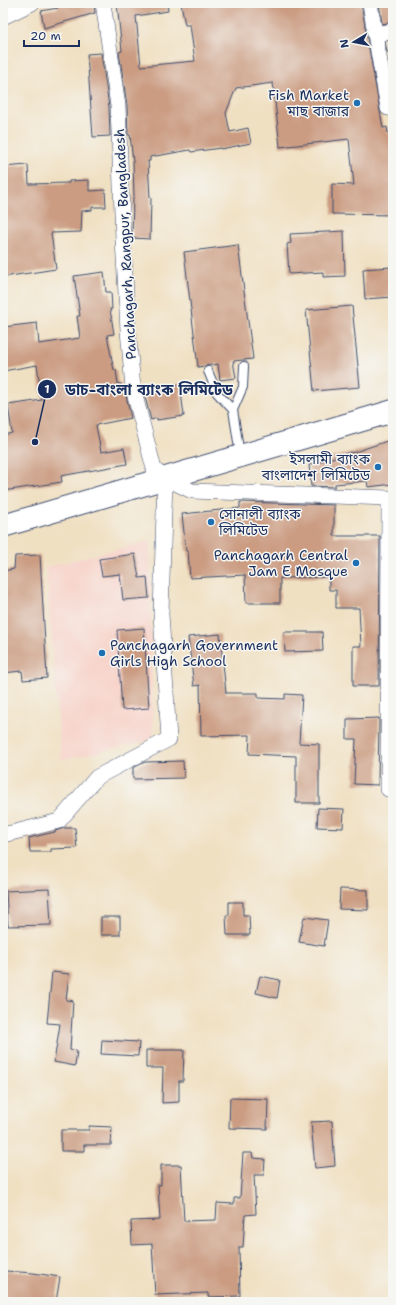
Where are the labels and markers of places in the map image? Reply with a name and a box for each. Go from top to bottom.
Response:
place label: Fish Market মাছ বাজার [268,86,350,120]
marker: Fish Market মাছ বাজার [352,98,362,108]
callout: ডাচ-বাংলা ব্যাংক লিমিটেড [37,376,241,403]
place label: ইসলামী ব্যাংক বাংলাদেশ লিমিটেড [261,450,371,484]
marker: ইসলামী ব্যাংক বাংলাদেশ লিমিটেড [373,462,383,472]
place label: সোনালী ব্যাংক লিমিটেড [218,505,301,539]
marker: সোনালী ব্যাংক লিমিটেড [206,517,216,527]
place label: Panchagarh Central Jam E Mosque [214,546,349,580]
marker: Panchagarh Central Jam E Mosque [351,558,361,568]
place label: Panchagarh Government Girls High School [110,636,278,670]
marker: Panchagarh Government Girls High School [97,648,107,658]

